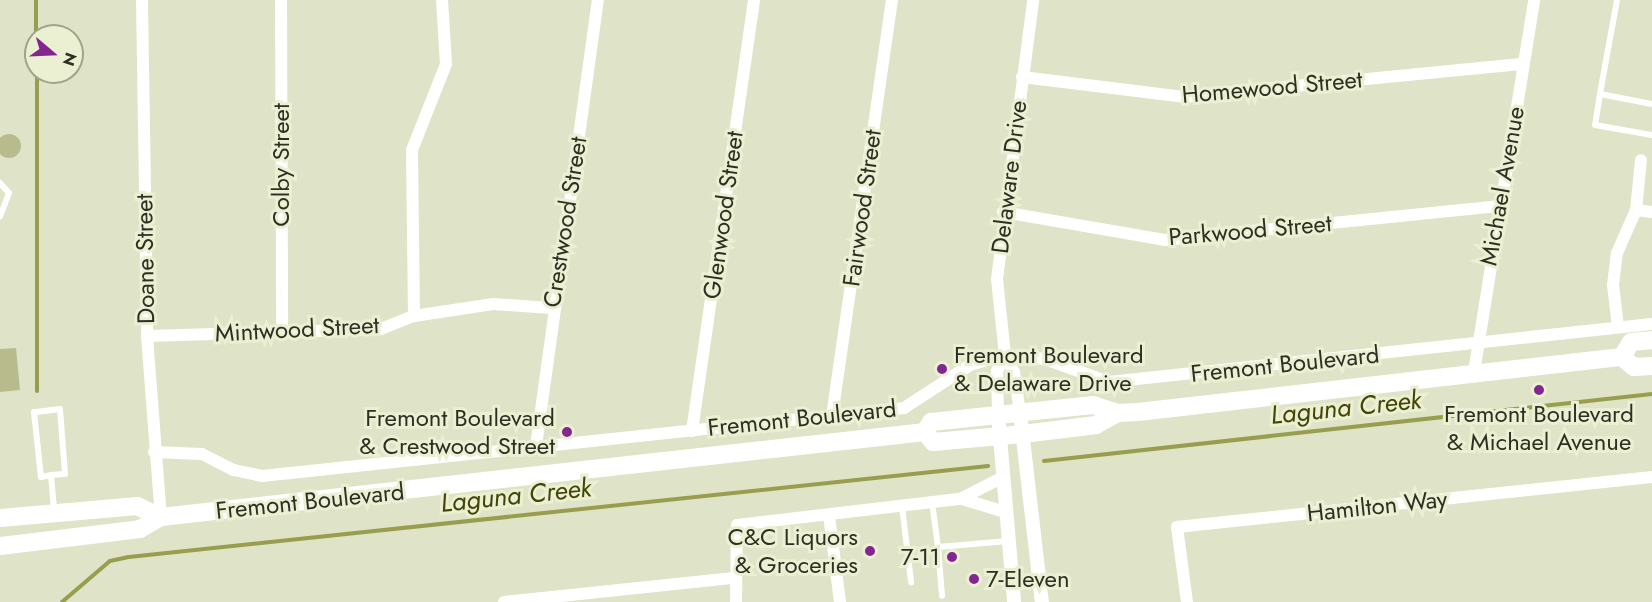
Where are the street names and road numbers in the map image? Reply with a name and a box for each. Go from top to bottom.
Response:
street label: Homewood Street [1180,65,1364,109]
street label: Delaware Drive [985,99,1033,255]
street label: Colby Street [267,103,295,227]
street label: Michael Avenue [1474,104,1530,268]
street label: Fairwood Street [837,128,887,288]
street label: Glenwood Street [697,129,749,301]
street label: Crestwood Street [537,135,593,309]
street label: Doane Street [129,194,161,324]
street label: Parkwood Street [1167,209,1333,251]
street label: Mintwood Street [214,310,380,348]
street label: Fremont Boulevard [1189,340,1381,388]
street label: Fremont Boulevard [706,394,898,442]
street label: Fremont Boulevard [214,477,406,525]
street label: Hamilton Way [1305,484,1449,528]

